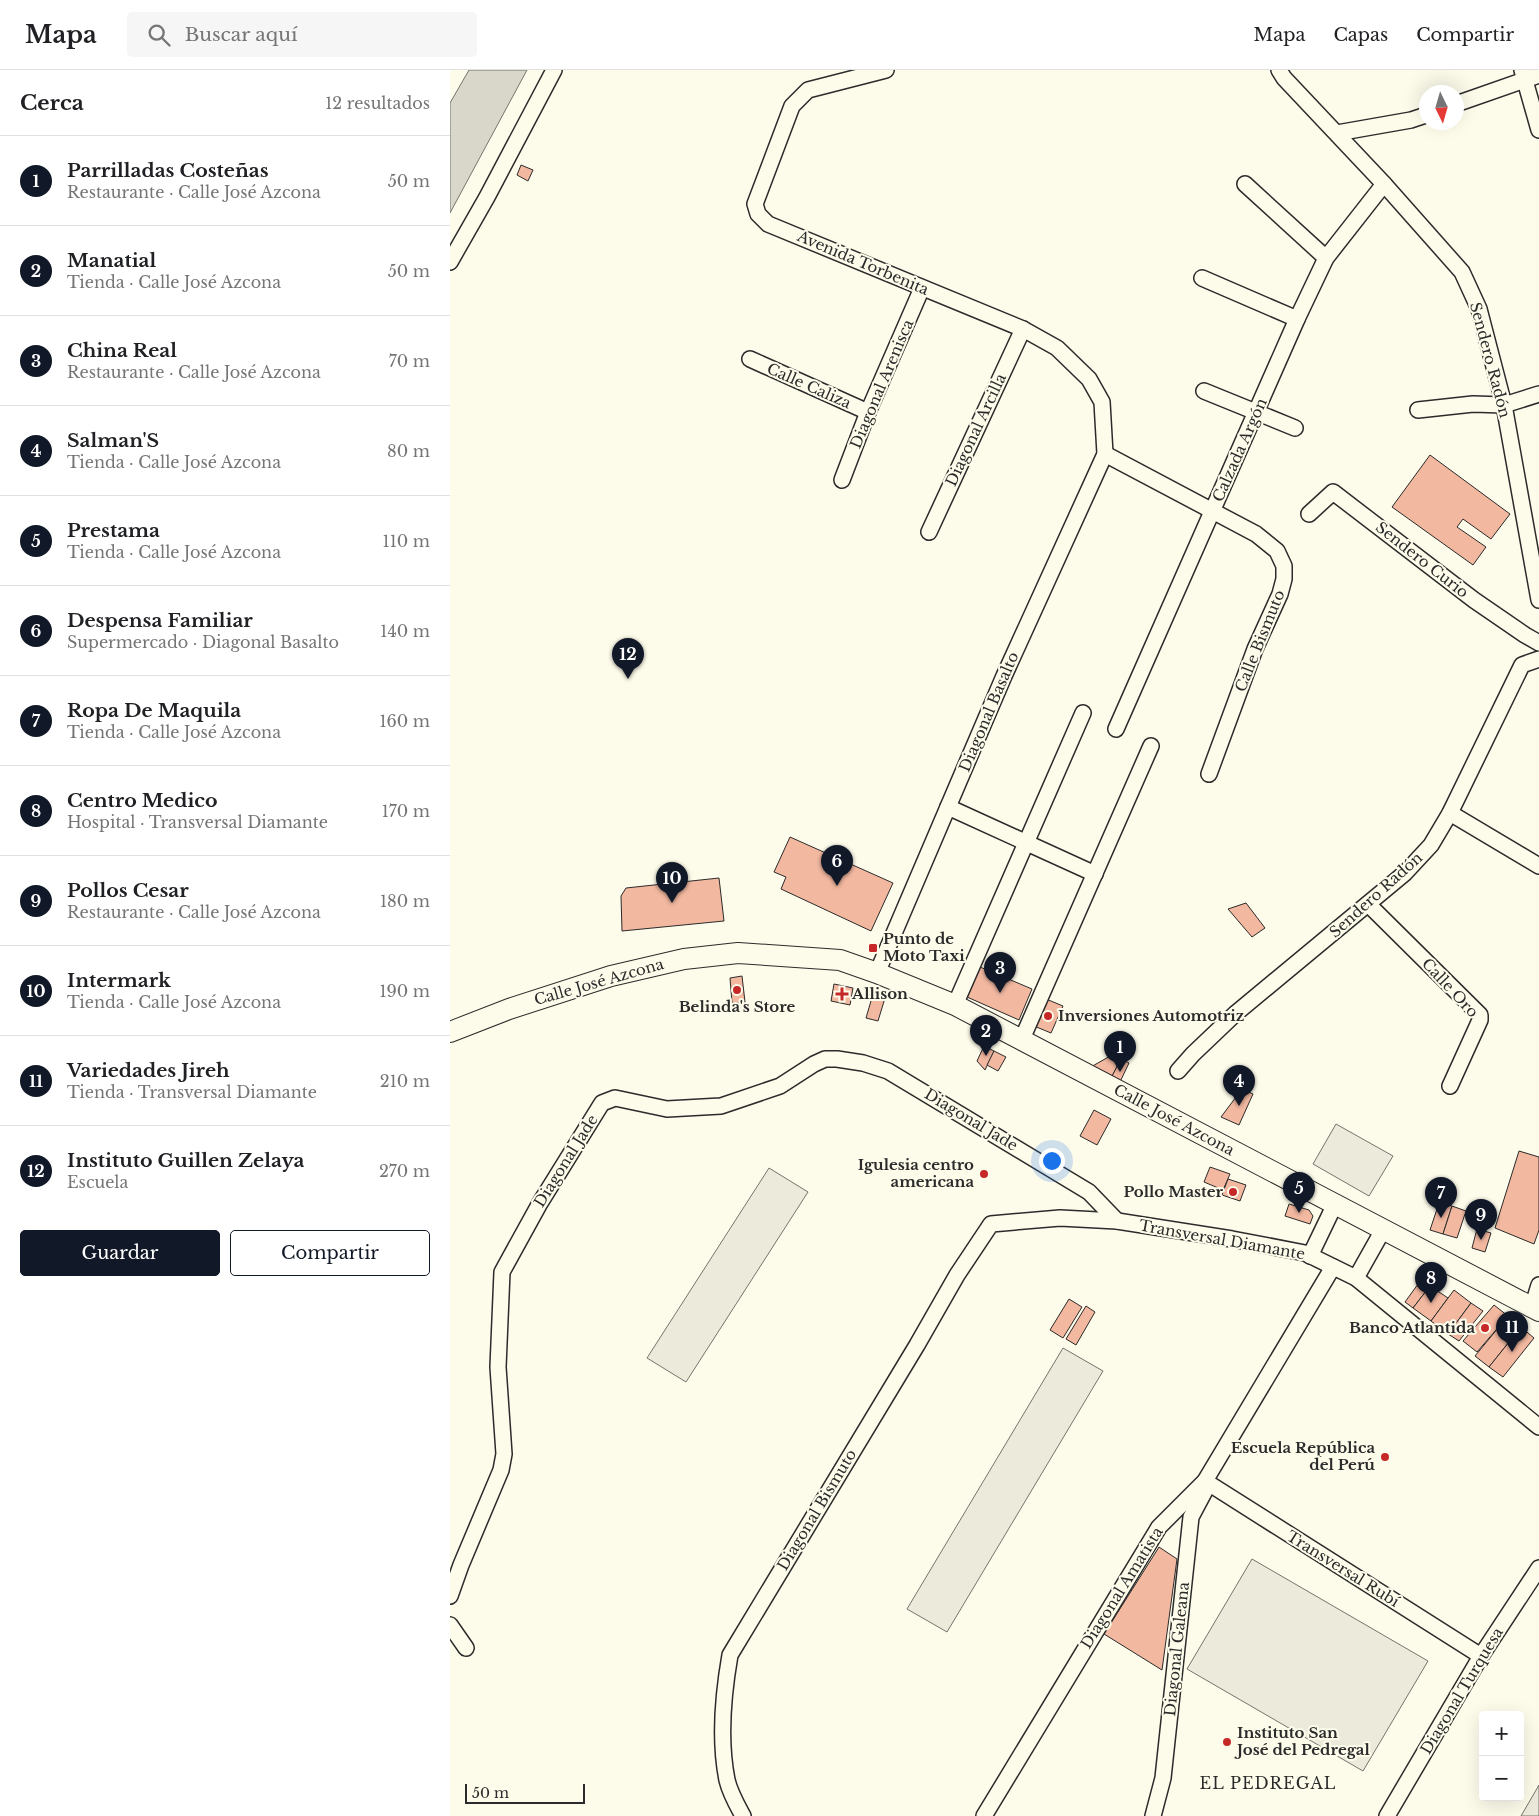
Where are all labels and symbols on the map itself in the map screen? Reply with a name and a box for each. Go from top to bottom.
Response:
north arrow [1419,85,1464,130]
street label: Avenida Torbenita [794,226,932,299]
street label: Sendero Radón [1466,300,1515,420]
street label: Diagonal Arenisca [846,316,918,451]
street label: Calle Caliza [764,359,855,413]
street label: Diagonal Arcilla [941,370,1010,489]
street label: Calzada Argón [1208,395,1271,505]
street label: Sendero Curio [1372,517,1473,602]
street label: Calle Bismuto [1230,587,1289,694]
pin: 12 [612,638,644,679]
street label: Diagonal Basalto [955,649,1022,775]
pin: 6 [821,845,853,886]
street label: Sendero Radón [1325,848,1426,941]
pin: 10 [656,862,688,903]
place label: Punto de Moto Taxi [883,929,965,965]
marker: Punto de Moto Taxi [867,942,879,954]
pin: 3 [984,952,1016,993]
street label: Calle José Azcona [532,954,666,1009]
street label: Calle Oro [1418,954,1483,1021]
marker: Belinda's Store [731,984,743,996]
place label: Allison [851,984,908,1003]
marker: Allison [836,988,848,1000]
place label: Belinda's Store [679,997,796,1016]
place label: Inversiones Automotriz [1058,1006,1244,1025]
marker: Inversiones Automotriz [1042,1010,1054,1022]
pin: 2 [970,1015,1002,1056]
pin: 1 [1104,1031,1136,1072]
pin: 4 [1223,1065,1255,1106]
street label: Calle José Azcona [1111,1080,1238,1160]
street label: Diagonal Jade [921,1084,1021,1155]
street label: Diagonal Jade [530,1111,602,1211]
your location [1039,1148,1065,1174]
place label: Igulesia centro americana [858,1155,974,1191]
marker: Igulesia centro americana [978,1168,990,1180]
pin: 5 [1283,1172,1315,1213]
pin: 7 [1425,1177,1457,1218]
place label: Pollo Master [1123,1182,1224,1201]
marker: Pollo Master [1227,1186,1239,1198]
pin: 9 [1465,1199,1497,1240]
street label: Transversal Diamante [1138,1216,1306,1263]
pin: 8 [1415,1262,1447,1303]
pin: 11 [1496,1311,1528,1352]
place label: Banco Atlantida [1349,1318,1475,1337]
marker: Banco Atlantida [1479,1322,1491,1334]
place label: Escuela República del Perú [1231,1438,1375,1474]
street label: Diagonal Bismuto [773,1445,860,1574]
marker: Escuela República del Perú [1379,1451,1391,1463]
street label: Diagonal Amatista [1076,1523,1167,1652]
street label: Transversal Rubí [1283,1526,1404,1611]
street label: Diagonal Galeana [1160,1580,1193,1717]
street label: Diagonal Turquesa [1416,1623,1507,1758]
place label: Instituto San José del Pedregal [1234,1723,1370,1759]
marker: Instituto San José del Pedregal [1221,1736,1233,1748]
district label: EL PEDREGAL [1200,1773,1336,1793]
scale bar [465,1781,585,1804]

